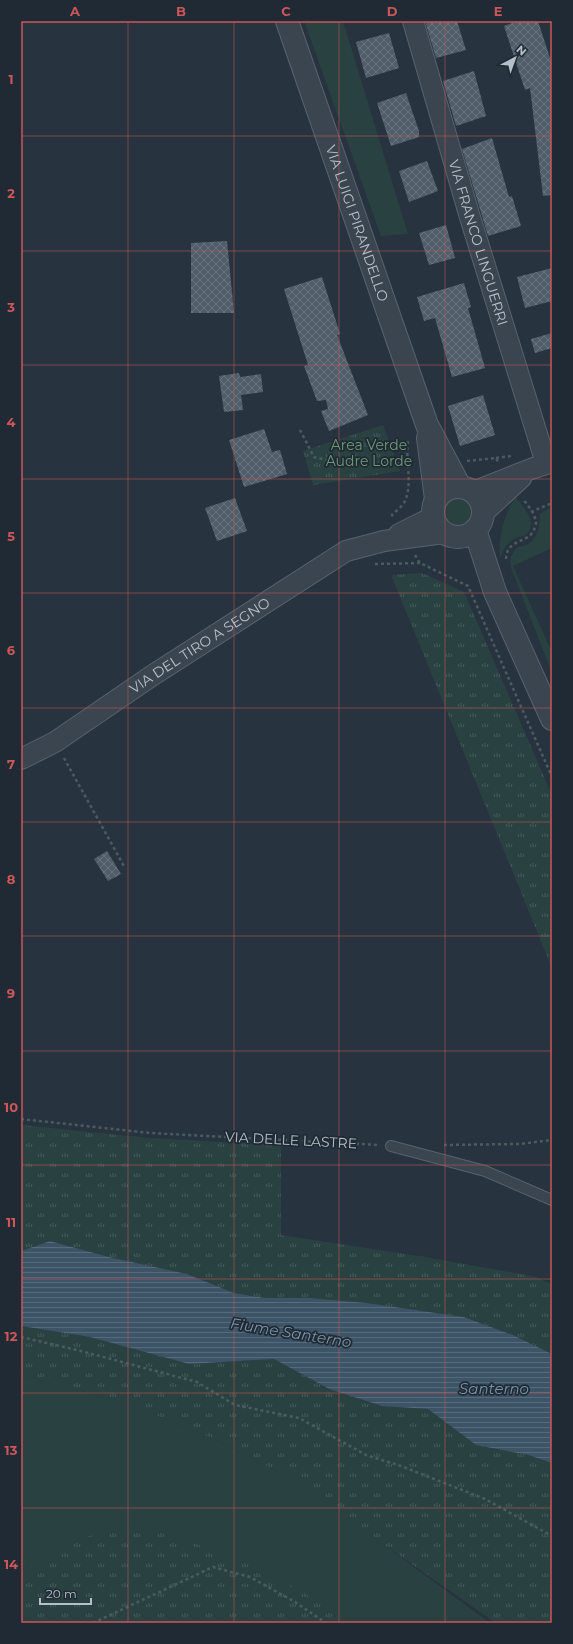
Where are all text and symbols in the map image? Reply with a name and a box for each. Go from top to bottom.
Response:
text: A [69,3,81,19]
text: B [176,3,186,19]
text: C [281,3,291,19]
text: D [387,3,398,19]
text: E [494,3,503,19]
north arrow [495,38,535,78]
text: N [514,42,530,59]
text: 1 [8,71,14,87]
street label: VIA LUIGI PIRANDELLO [322,143,393,304]
street label: VIA FRANCO LINGUERRI [445,158,512,328]
text: 2 [7,185,15,201]
text: 3 [6,299,15,315]
text: 4 [7,414,16,430]
park label: Area Verde Audre Lorde [326,436,412,470]
text: 5 [7,528,15,544]
street label: VIA DEL TIRO A SEGNO [126,593,274,697]
text: 6 [7,642,16,658]
text: 7 [7,756,15,772]
text: 8 [7,871,16,887]
text: 9 [7,985,15,1001]
text: 10 [4,1099,18,1115]
street label: VIA DELLE LASTRE [225,1128,357,1152]
text: 11 [6,1214,16,1230]
water label: Fiume Santerno [229,1314,353,1351]
text: 12 [5,1328,18,1344]
water label: Santerno [459,1379,529,1398]
text: 13 [5,1442,18,1458]
text: 14 [4,1556,18,1572]
scale bar [40,1580,91,1606]
text: 20 m [46,1586,77,1601]

